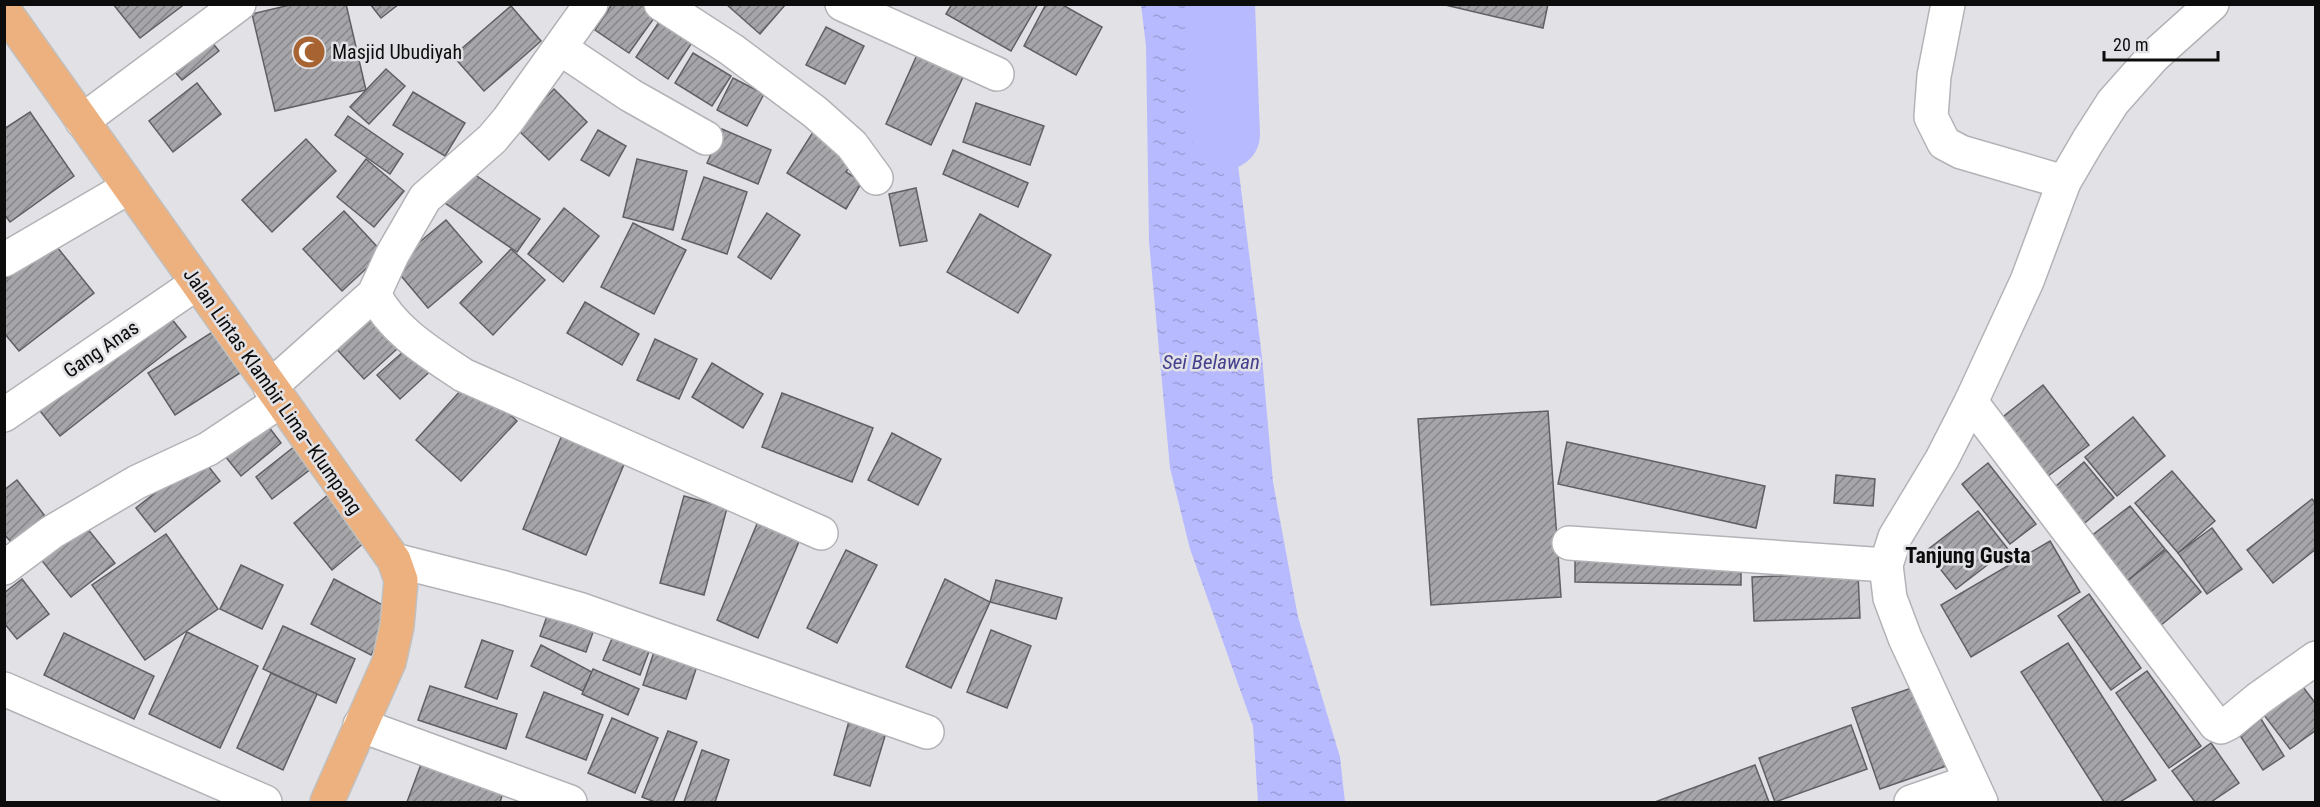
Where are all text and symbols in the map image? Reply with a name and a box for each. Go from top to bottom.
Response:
scale bar [2104,24,2218,62]
mosque icon: Masjid Ubudiyah [291,34,327,70]
text: 20 m [2113,34,2148,55]
place label: Masjid Ubudiyah [332,40,462,64]
street label: Jalan Lintas Klambir Lima–Klumpang [178,263,368,519]
street label: Gang Anas [59,315,143,383]
water label: Sei Belawan [1162,350,1260,374]
district label: Tanjung Gusta [1905,543,2031,568]

